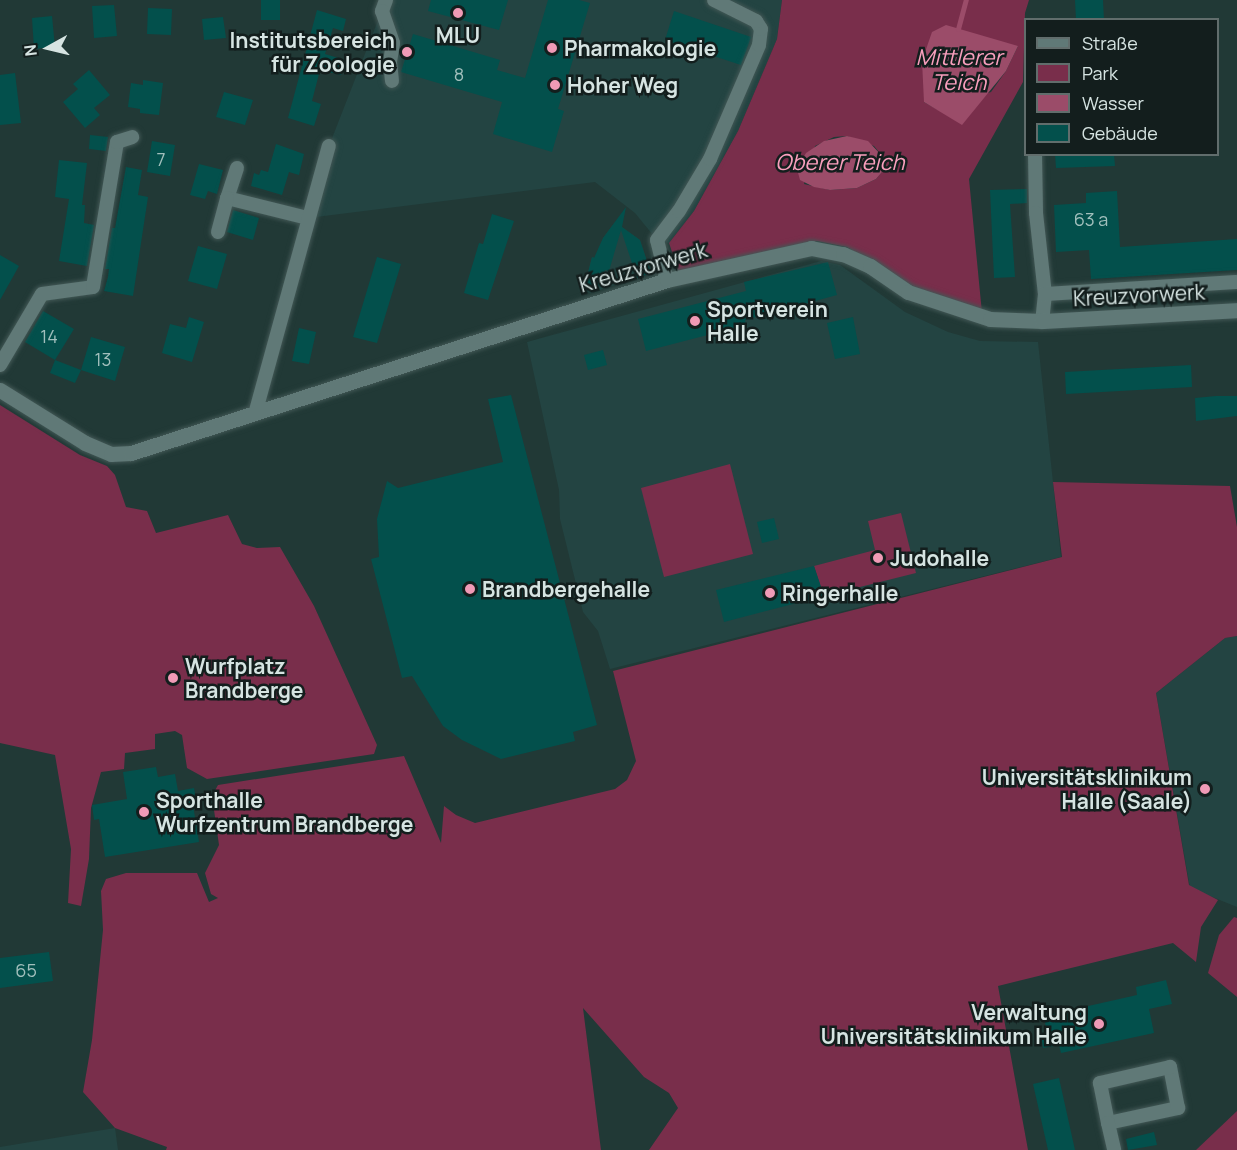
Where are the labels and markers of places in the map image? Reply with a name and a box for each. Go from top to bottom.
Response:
marker: MLU [451,6,465,20]
place label: MLU [436,22,480,48]
place label: Institutsbereich für Zoologie [229,27,395,77]
place label: Pharmakologie [564,35,716,61]
marker: Pharmakologie [545,41,559,55]
marker: Institutsbereich für Zoologie [400,45,414,59]
place label: Hoher Weg [567,72,678,98]
marker: Hoher Weg [548,78,562,92]
place label: Sportverein Halle [707,296,828,346]
marker: Sportverein Halle [688,314,702,328]
place label: Judohalle [890,545,989,571]
marker: Judohalle [871,551,885,565]
place label: Brandbergehalle [482,576,650,602]
place label: Ringerhalle [782,580,898,606]
marker: Brandbergehalle [463,582,477,596]
marker: Ringerhalle [763,586,777,600]
place label: Wurfplatz Brandberge [185,653,303,703]
marker: Wurfplatz Brandberge [166,671,180,685]
place label: Universitätsklinikum Halle (Saale) [982,764,1192,814]
marker: Universitätsklinikum Halle (Saale) [1196,780,1214,798]
place label: Sporthalle Wurfzentrum Brandberge [156,787,413,837]
marker: Sporthalle Wurfzentrum Brandberge [137,805,151,819]
place label: Verwaltung Universitätsklinikum Halle [821,999,1087,1049]
marker: Verwaltung Universitätsklinikum Halle [1092,1017,1106,1031]

